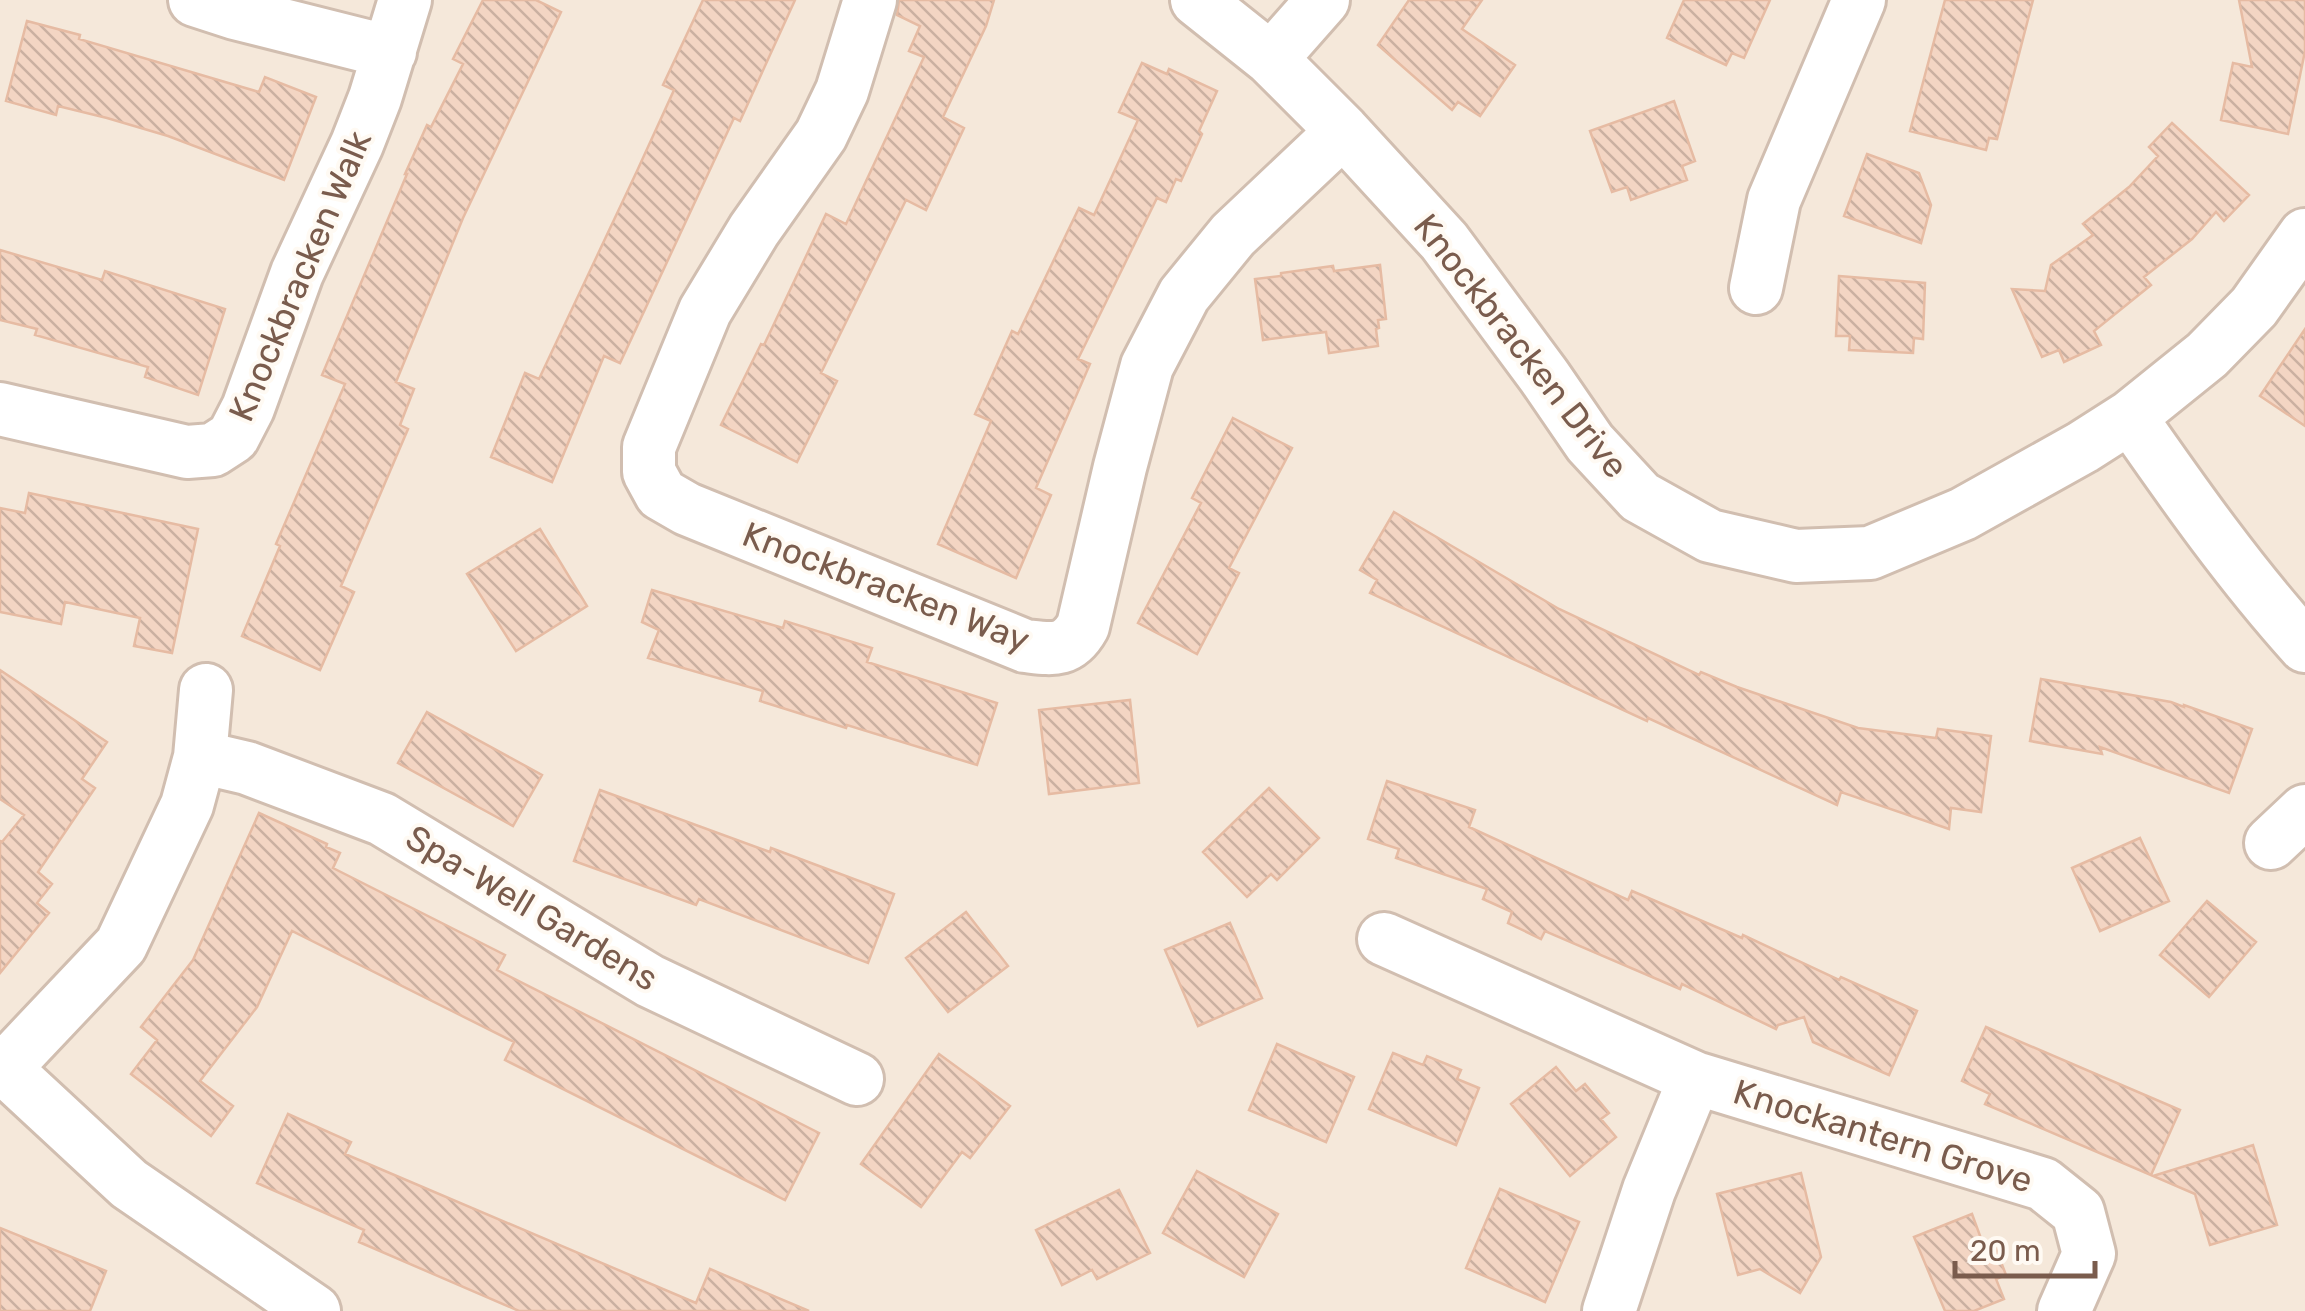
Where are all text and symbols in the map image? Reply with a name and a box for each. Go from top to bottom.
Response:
street label: Knockbracken Walk [220,124,380,428]
street label: Knockbracken Drive [1405,206,1637,486]
street label: Knockbracken Way [737,513,1035,661]
street label: Spa-Well Gardens [398,816,666,1000]
street label: Knockantern Grove [1728,1071,2038,1201]
scale bar [1955,1216,2095,1278]
text: 20 m [1970,1233,2041,1269]

